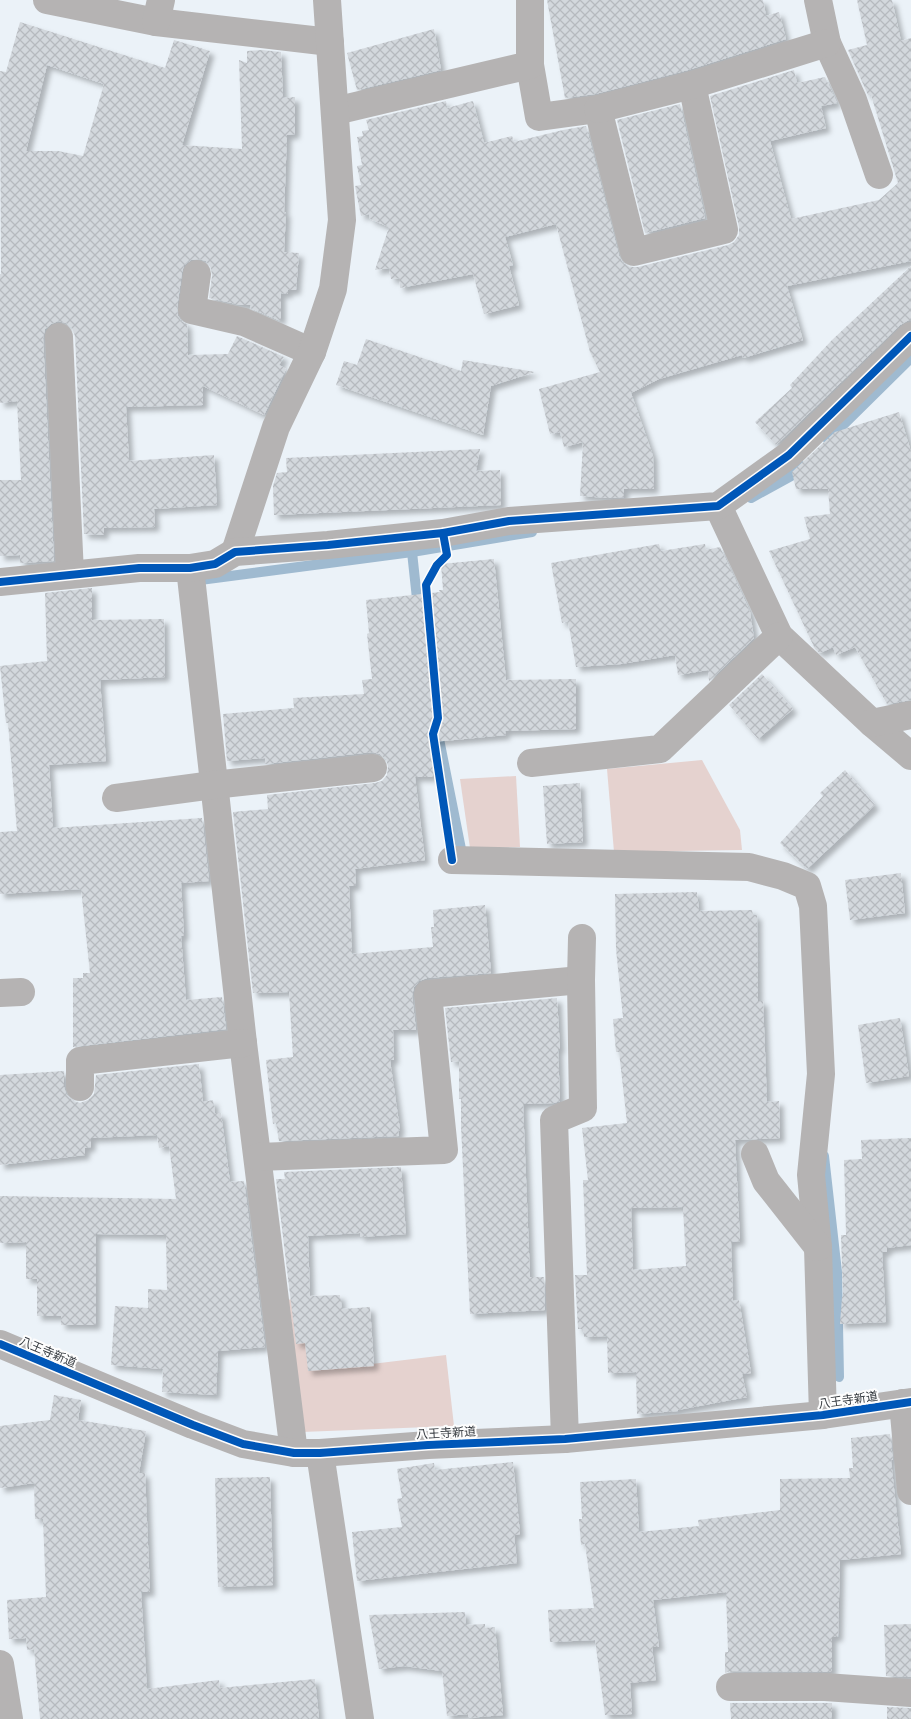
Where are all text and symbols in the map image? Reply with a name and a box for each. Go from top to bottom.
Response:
street label: 八王寺新道 [18,1334,78,1370]
street label: 八王寺新道 [817,1389,879,1411]
street label: 八王寺新道 [416,1424,476,1442]

